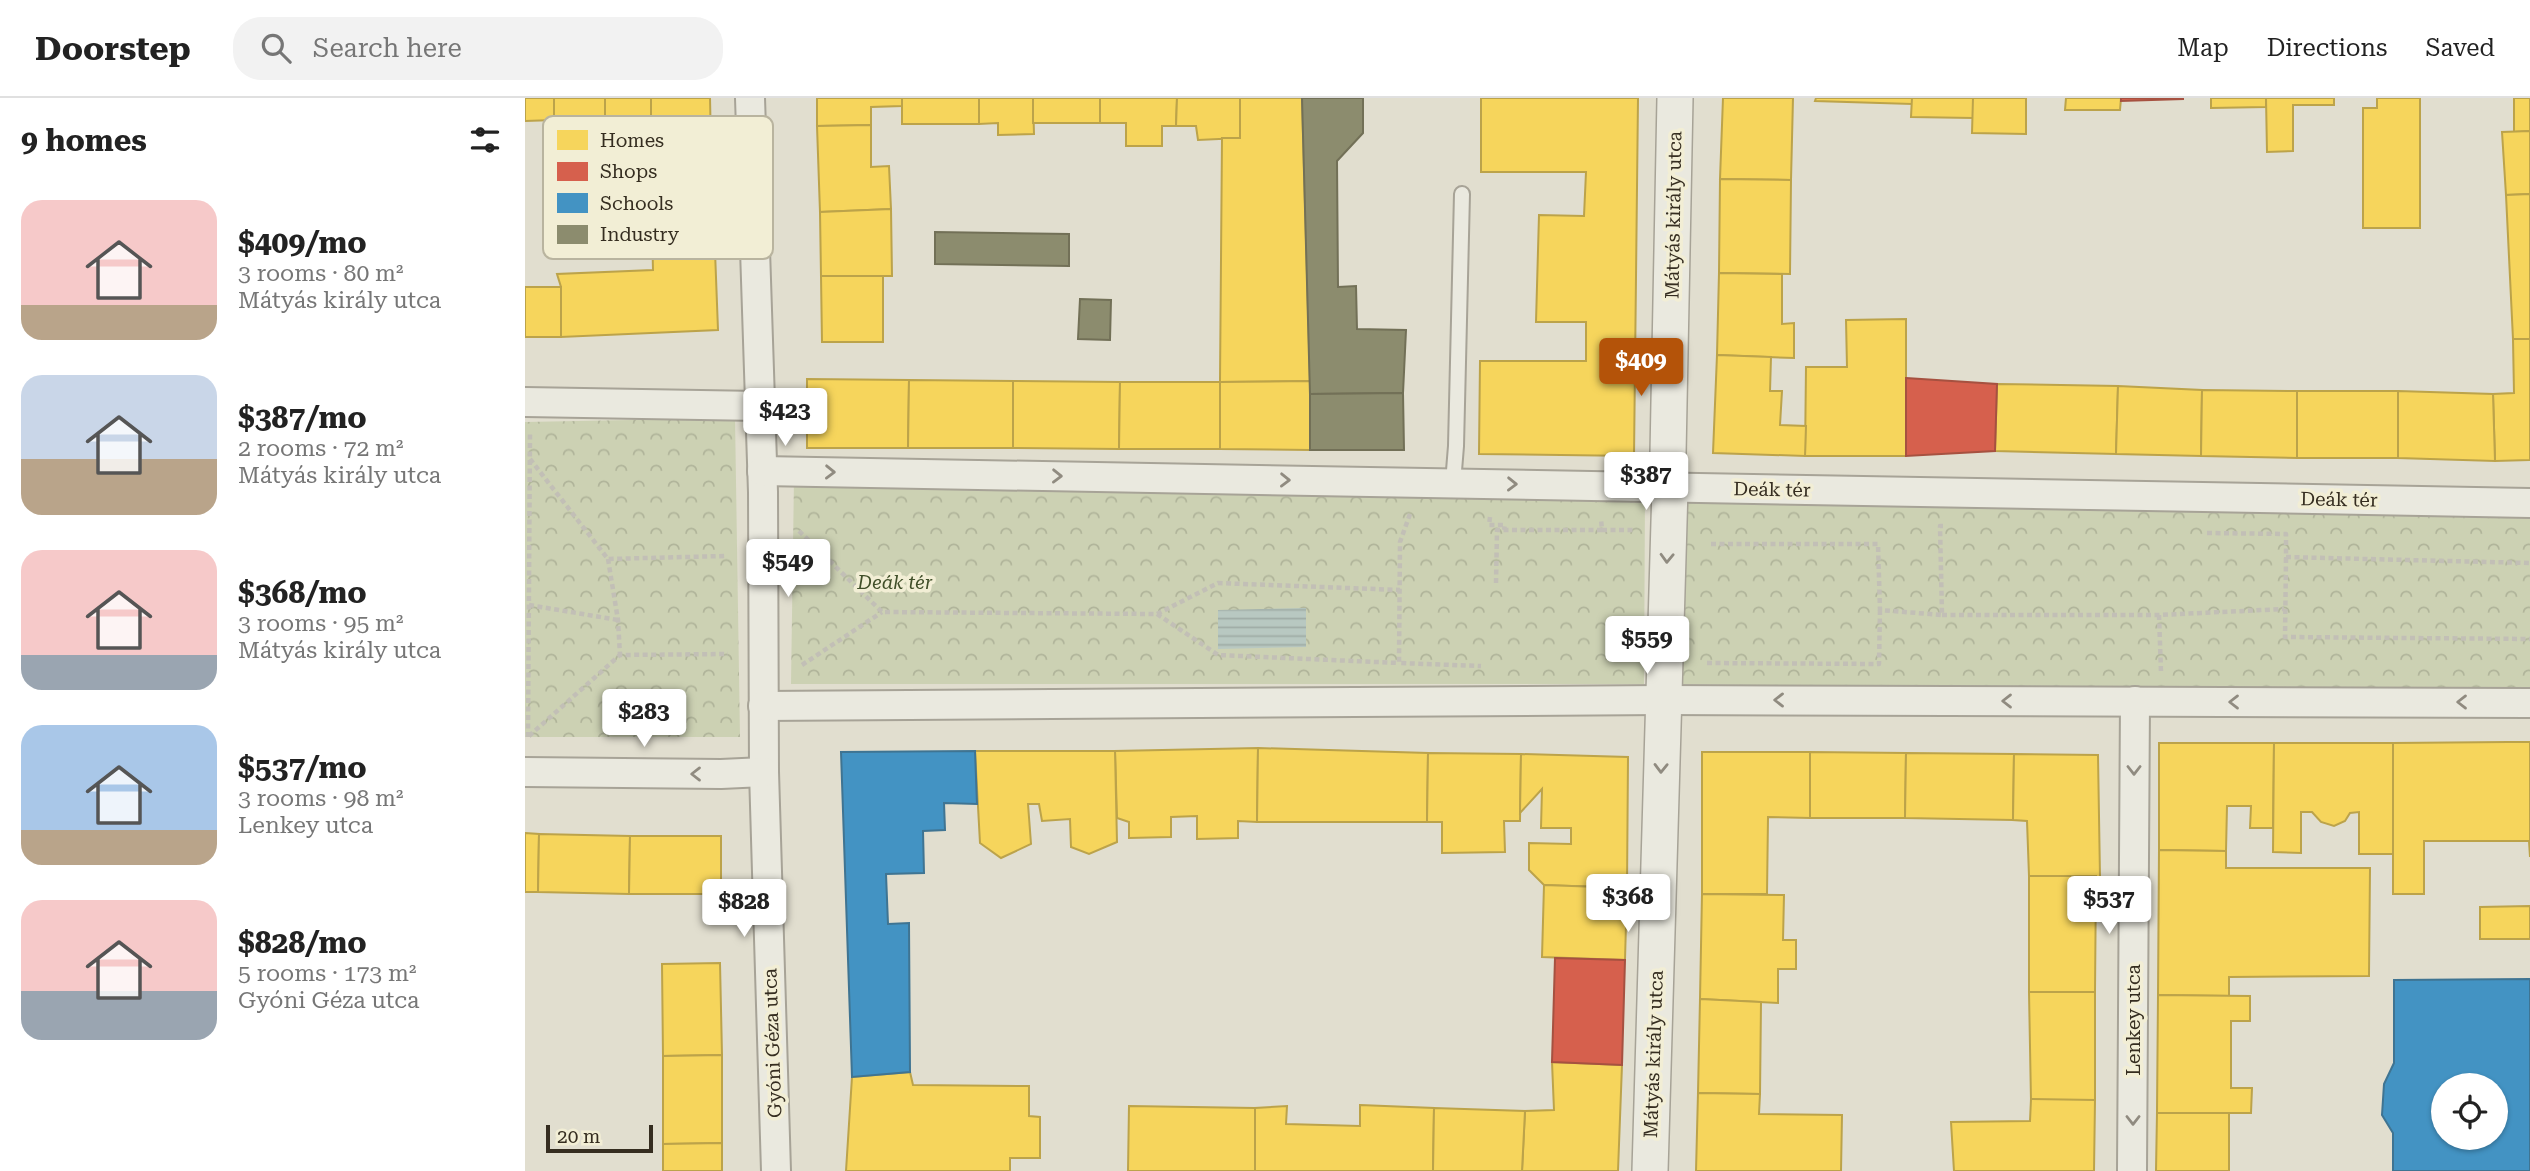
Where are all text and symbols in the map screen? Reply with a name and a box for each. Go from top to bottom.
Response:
search box [233,17,723,80]
text: Doorstep [35,29,191,68]
icon: search [257,29,295,67]
text: Search here [313,33,462,63]
text: Map [2177,34,2229,62]
text: Directions [2267,34,2387,62]
text: Saved [2425,34,2495,62]
legend [543,116,773,259]
icon: filters [466,121,504,159]
text: 9 homes [21,123,147,158]
text: Homes [600,129,664,152]
street label: Mátyás király utca [1661,130,1686,299]
text: Shops [600,160,657,183]
text: Schools [600,192,673,215]
text: Industry [600,223,680,246]
text: $409/mo [238,225,367,260]
icon: home [77,228,161,312]
text: 3 rooms · 80 m² [238,260,404,287]
text: Mátyás király utca [238,287,441,314]
pin: $409 [1600,338,1682,398]
text: $409 [1615,347,1667,374]
pin: $423 [744,388,826,448]
text: $423 [759,397,811,424]
text: $387/mo [238,400,367,435]
icon: home [77,403,161,487]
text: 2 rooms · 72 m² [238,435,404,462]
pin: $387 [1605,452,1687,512]
text: $387 [1620,461,1672,488]
text: Mátyás király utca [238,462,441,489]
one-way arrow [825,464,836,479]
one-way arrow [1052,468,1063,483]
one-way arrow [1280,472,1291,488]
one-way arrow [1508,476,1518,492]
street label: Deák tér [1733,477,1811,502]
street label: Deák tér [2300,487,2378,512]
pin: $549 [747,540,829,599]
text: $549 [762,548,814,575]
one-way arrow [1659,553,1674,564]
park label: Deák tér [856,571,933,594]
text: $368/mo [238,575,367,610]
icon: home [77,578,161,662]
text: 3 rooms · 95 m² [238,610,404,637]
pin: $559 [1606,616,1688,676]
text: $559 [1621,625,1673,652]
text: Mátyás király utca [238,637,441,664]
pin: $283 [603,690,685,749]
one-way arrow [1774,692,1784,708]
one-way arrow [2001,693,2012,709]
one-way arrow [2229,694,2239,710]
one-way arrow [2456,695,2467,710]
text: $283 [618,698,670,725]
text: $537/mo [238,750,367,785]
icon: home [77,753,161,837]
one-way arrow [1653,763,1669,773]
one-way arrow [2126,765,2142,775]
one-way arrow [690,766,701,782]
text: 3 rooms · 98 m² [238,785,404,812]
text: Lenkey utca [238,812,373,839]
pin: $368 [1587,874,1669,934]
pin: $537 [2068,876,2150,936]
pin: $828 [703,880,785,939]
text: $368 [1602,883,1654,910]
text: $537 [2083,885,2135,912]
text: $828 [718,888,770,915]
text: $828/mo [238,925,367,960]
icon: home [77,928,161,1012]
text: 5 rooms · 173 m² [238,960,416,987]
street label: Lenkey utca [2122,963,2145,1076]
street label: Gyóni Géza utca [758,967,787,1118]
street label: Mátyás király utca [1639,969,1668,1138]
text: Gyóni Géza utca [238,987,419,1014]
map controls [2431,1073,2508,1150]
button: locate [2431,1073,2508,1150]
one-way arrow [2125,1115,2141,1125]
scale bar [546,1122,653,1154]
text: 20 m [557,1125,600,1148]

